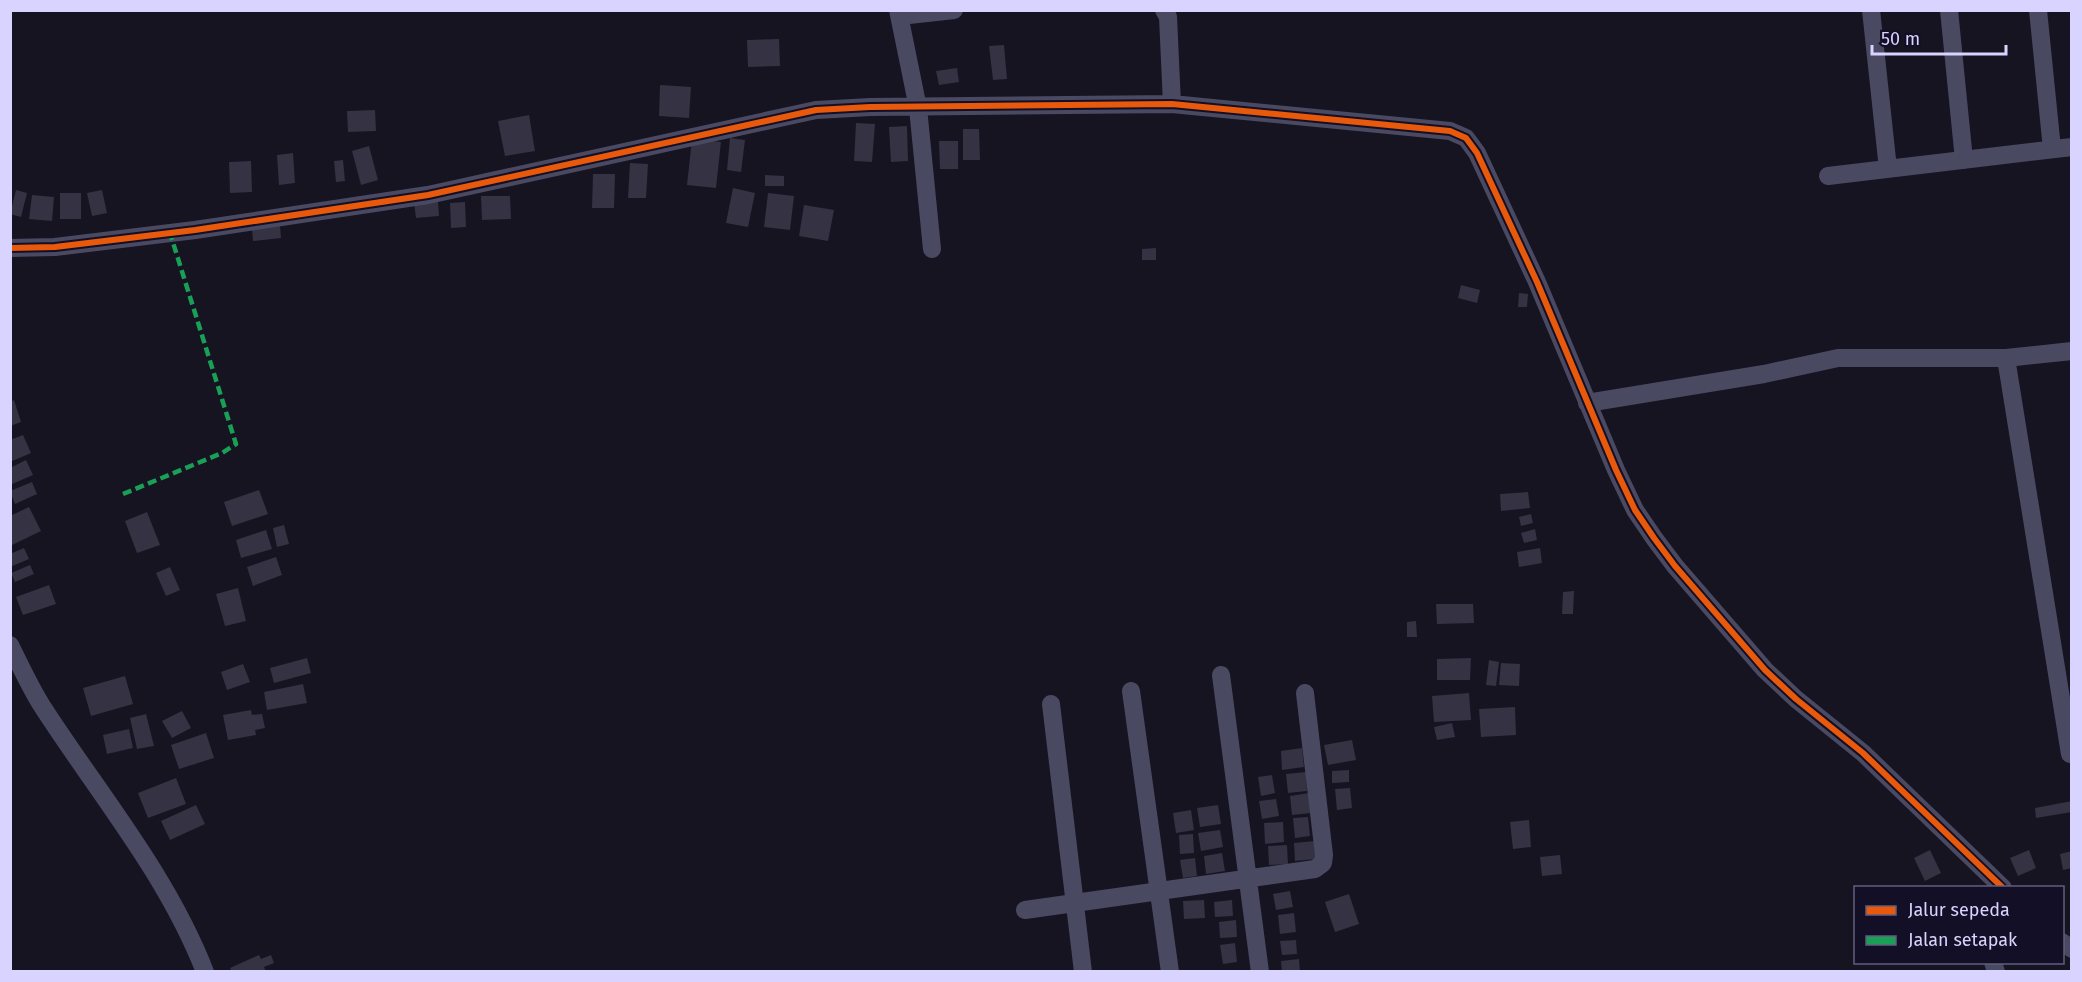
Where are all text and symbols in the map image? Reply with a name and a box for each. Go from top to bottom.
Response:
scale bar [1872,18,2006,56]
text: 50 m [1881,28,1920,50]
legend [1854,886,2064,964]
text: Jalur sepeda [1908,899,2010,921]
text: Jalan setapak [1908,929,2018,951]

